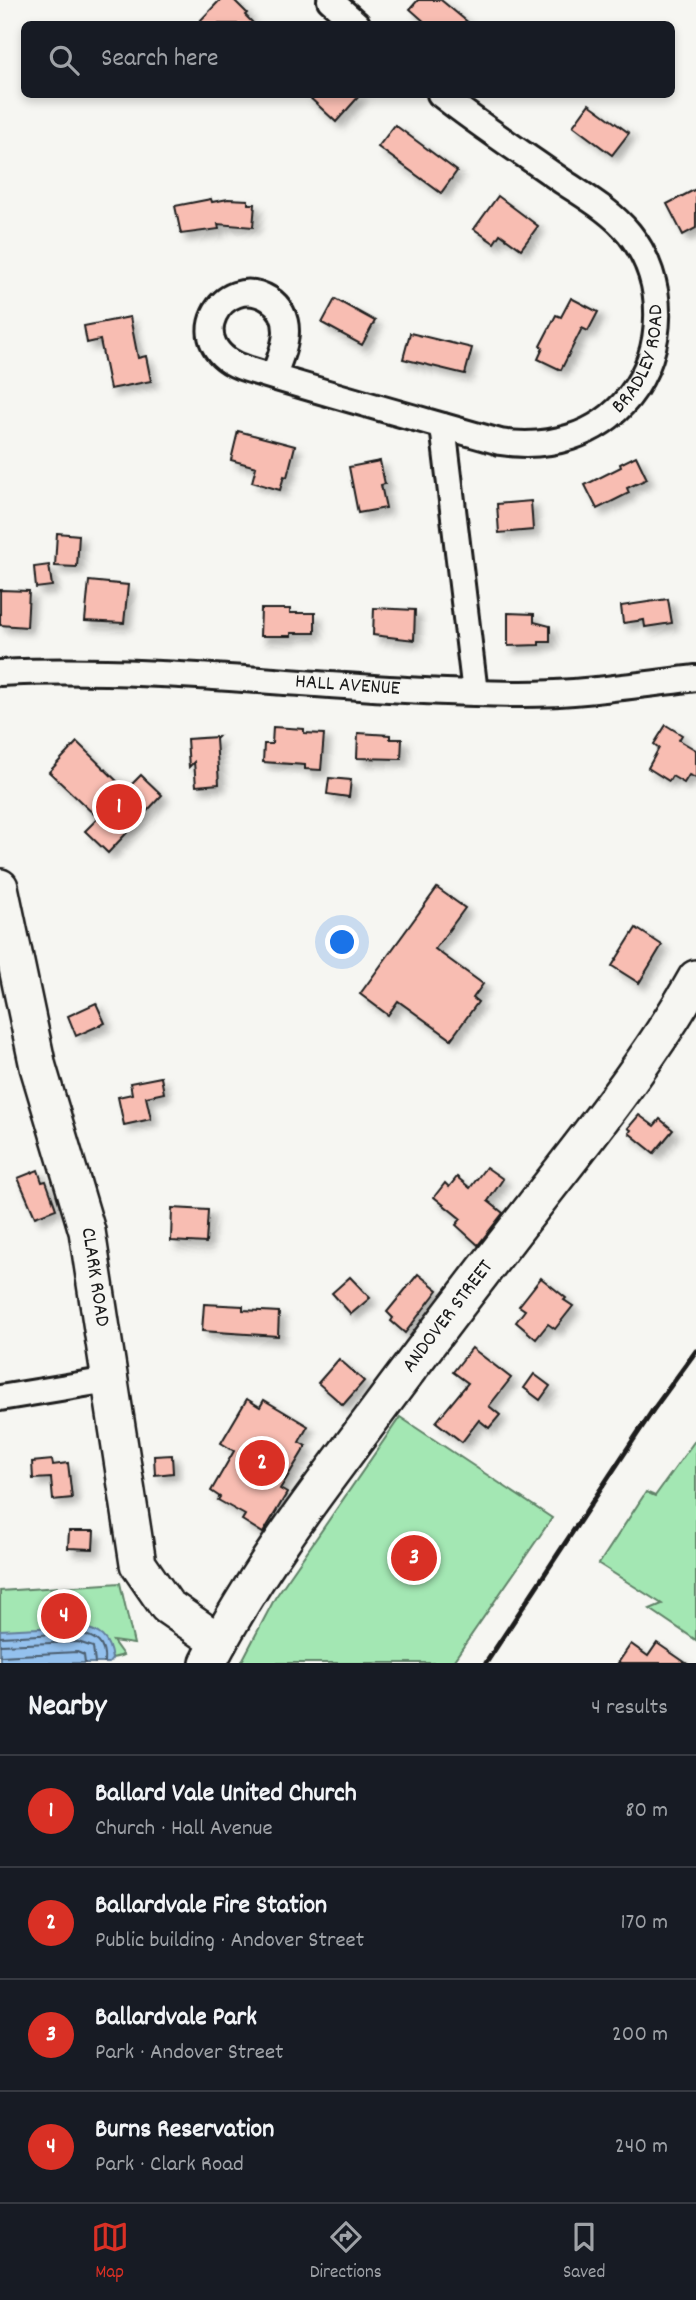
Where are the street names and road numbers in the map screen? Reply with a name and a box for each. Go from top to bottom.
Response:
street label: BRADLEY ROAD [606,304,672,422]
street label: HALL AVENUE [294,668,401,705]
street label: CLARK ROAD [72,1226,117,1329]
street label: ANDOVER STREET [396,1254,502,1380]

